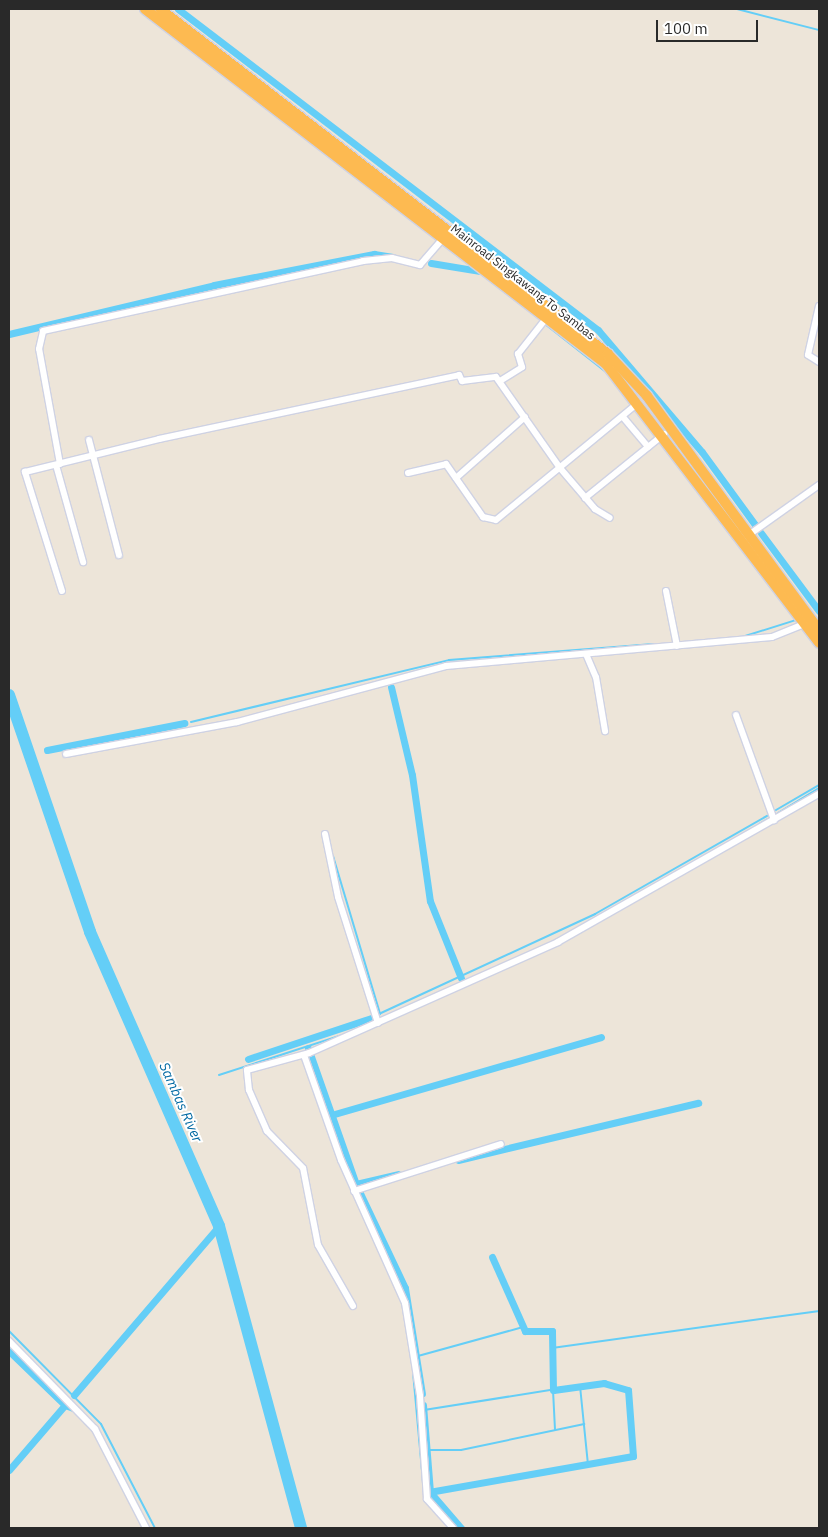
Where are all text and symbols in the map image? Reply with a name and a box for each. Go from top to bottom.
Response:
scale bar [658,10,760,42]
text: 100 m [664,19,708,38]
street label: Mainroad Singkawang To Sambas [448,221,598,343]
water label: Sambas River [156,1060,206,1144]

